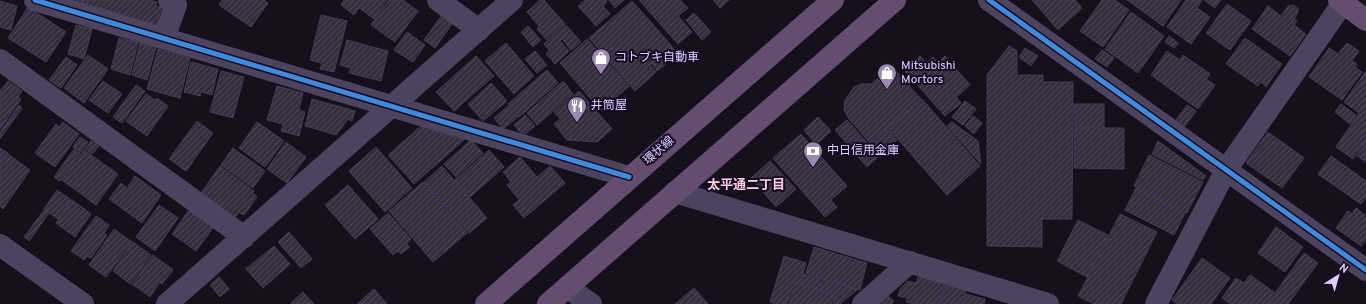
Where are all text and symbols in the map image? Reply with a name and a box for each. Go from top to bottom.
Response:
shop icon: コトブキ自動車 [590,47,612,75]
place label: コトブキ自動車 [615,50,699,66]
place label: Mitsubishi Mortors [901,58,956,88]
shop icon: Mitsubishi Mortors [876,62,898,90]
restaurant icon: 井筒屋 [566,95,588,123]
place label: 井筒屋 [591,98,627,114]
street label: 環状線 [640,133,678,169]
bank icon: 中日信用金庫 [802,140,824,168]
place label: 中日信用金庫 [827,143,899,159]
district label: 太平通二丁目 [707,177,785,194]
north arrow [1318,256,1358,296]
text: N [1336,261,1351,277]

